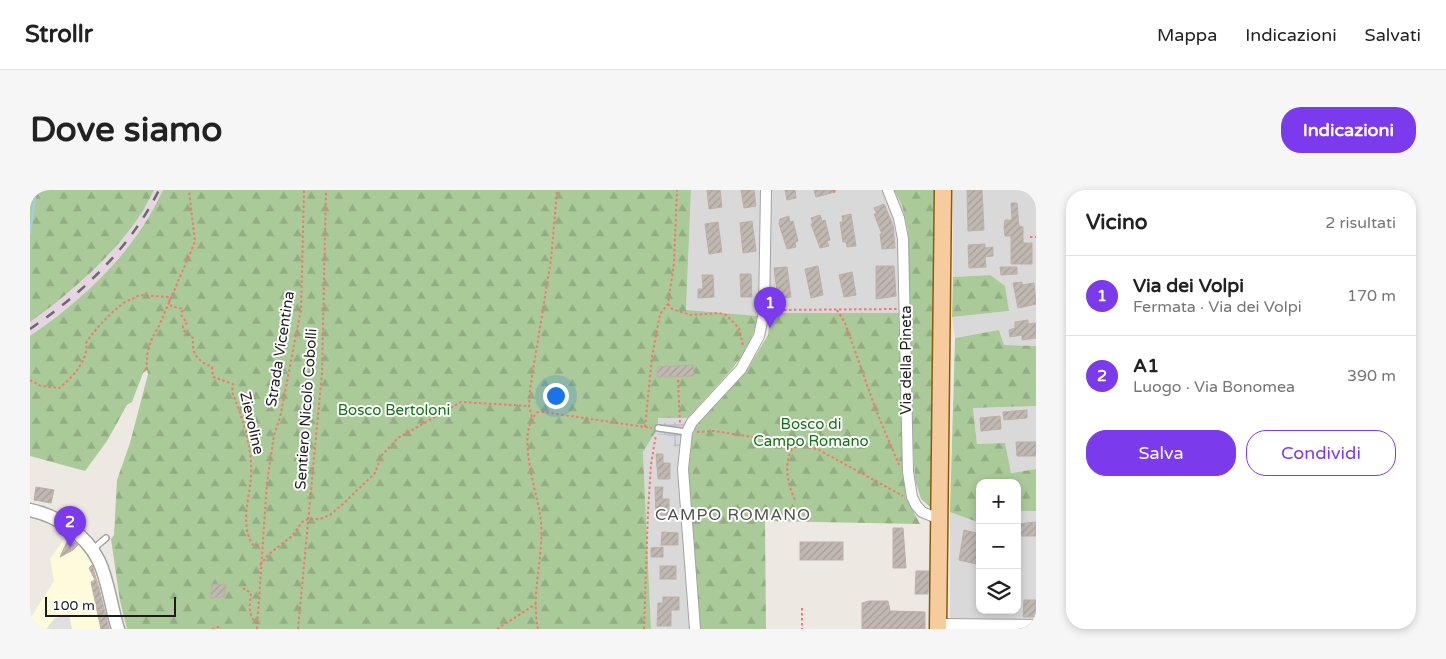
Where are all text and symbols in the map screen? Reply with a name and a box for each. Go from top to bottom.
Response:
text: Strollr [25,20,93,49]
text: Mappa [1157,24,1217,46]
text: Indicazioni [1245,24,1337,46]
text: Salvati [1365,24,1421,46]
button: Indicazioni [1281,107,1416,153]
text: Dove siamo [30,109,222,151]
text: Vicino [1086,210,1148,235]
text: 2 risultati [1325,213,1396,233]
text: Via dei Volpi [1133,275,1244,297]
text: 1 [1097,286,1107,306]
text: 170 m [1347,286,1396,306]
pin: 1 [754,287,786,328]
street label: Strada Vicentina [262,290,298,408]
text: Fermata · Via dei Volpi [1133,297,1302,317]
street label: Via della Pineta [897,305,915,415]
street label: Sentiero Nicolò Cobolli [291,328,321,490]
text: A1 [1133,355,1159,377]
text: 2 [1097,366,1107,386]
text: 390 m [1347,366,1396,386]
text: Luogo · Via Bonomea [1133,377,1295,397]
your location [543,383,569,409]
street label: Zievoline [236,390,268,456]
park label: Bosco Bertoloni [338,401,450,419]
park label: Bosco di Campo Romano [753,415,869,450]
button: Salva [1086,430,1236,476]
button: Condividi [1246,430,1396,476]
map controls [976,479,1021,614]
button: + [976,479,1021,524]
district label: CAMPO ROMANO [655,505,811,525]
pin: 2 [54,506,86,547]
button: − [976,524,1021,569]
button: layers [976,569,1021,614]
scale bar [45,594,176,617]
text: 100 m [52,597,95,614]

